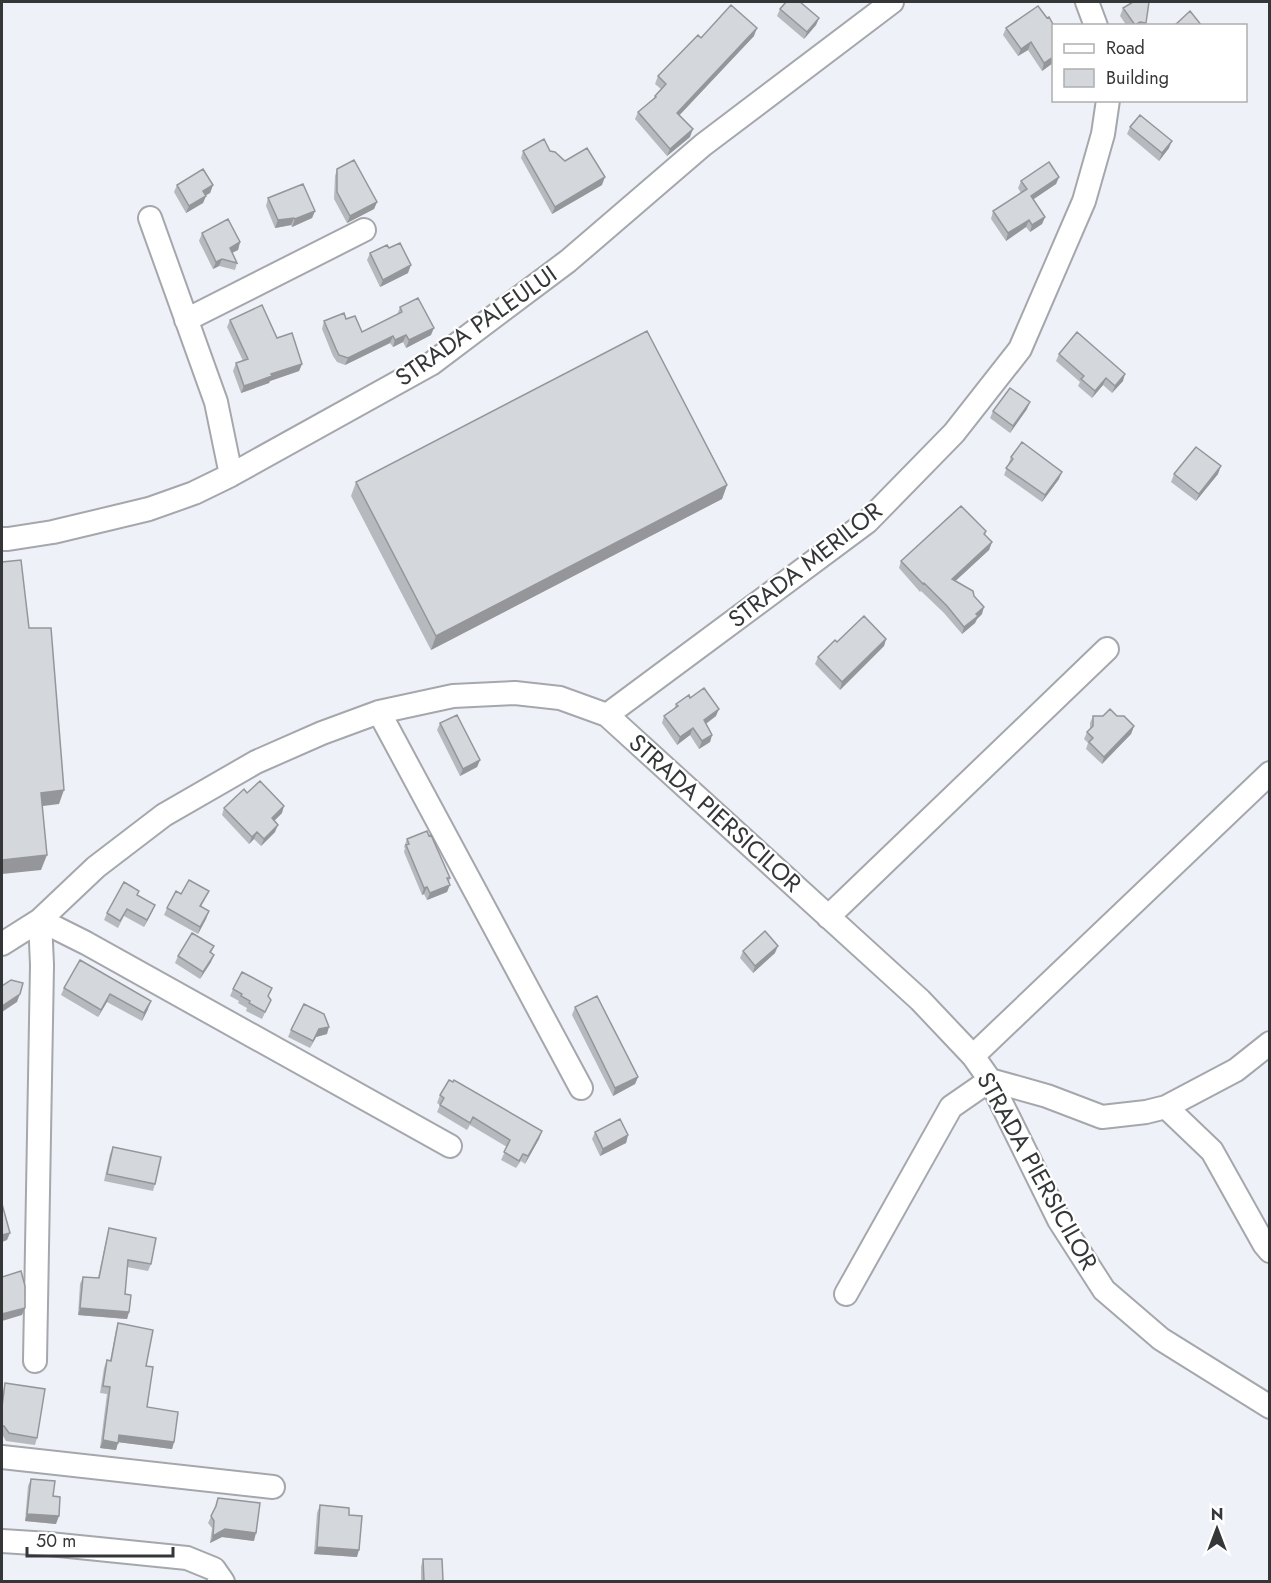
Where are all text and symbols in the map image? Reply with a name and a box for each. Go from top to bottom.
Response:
legend [1052,24,1247,102]
text: Road [1106,35,1145,61]
text: Building [1106,65,1169,91]
street label: STRADA PALEULUI [388,257,564,394]
street label: STRADA MERILOR [720,493,889,636]
street label: STRADA PIERSICILOR [621,725,810,900]
street label: STRADA PIERSICILOR [968,1065,1107,1277]
north arrow [1187,1499,1247,1559]
text: N [1211,1503,1223,1526]
scale bar [27,1520,172,1558]
text: 50 m [36,1528,76,1554]

